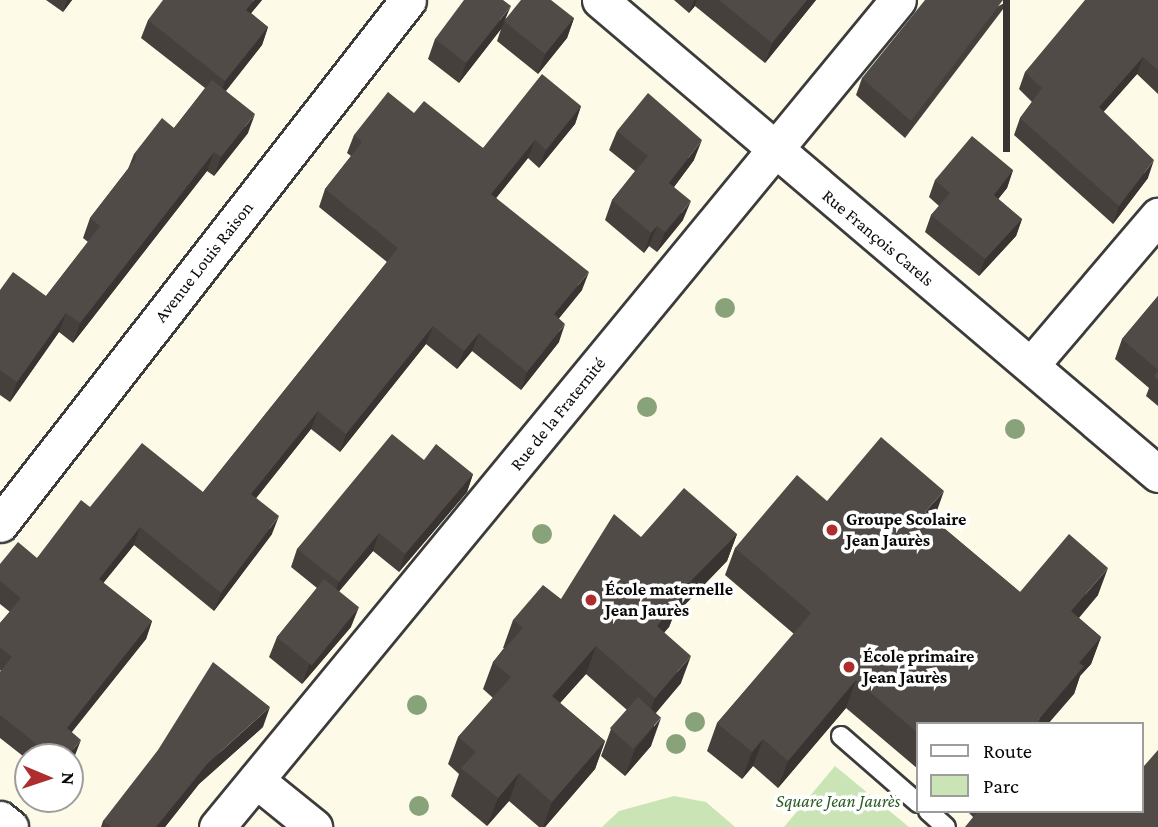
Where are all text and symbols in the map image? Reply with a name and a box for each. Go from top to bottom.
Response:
street label: Rue François Carels [818,185,938,291]
street label: Avenue Louis Raison [150,197,258,327]
street label: Rue de la Fraternité [506,353,610,475]
place label: Groupe Scolaire Jean Jaurès [846,509,966,552]
marker: Groupe Scolaire Jean Jaurès [824,522,840,538]
place label: École maternelle Jean Jaurès [605,579,733,622]
marker: École maternelle Jean Jaurès [583,592,599,608]
place label: École primaire Jean Jaurès [863,646,974,688]
marker: École primaire Jean Jaurès [841,659,857,675]
legend [916,722,1144,813]
text: Route [983,739,1032,763]
north arrow [14,743,84,813]
text: N [58,772,79,786]
text: Parc [983,774,1019,798]
park label: Square Jean Jaurès [776,790,900,812]

